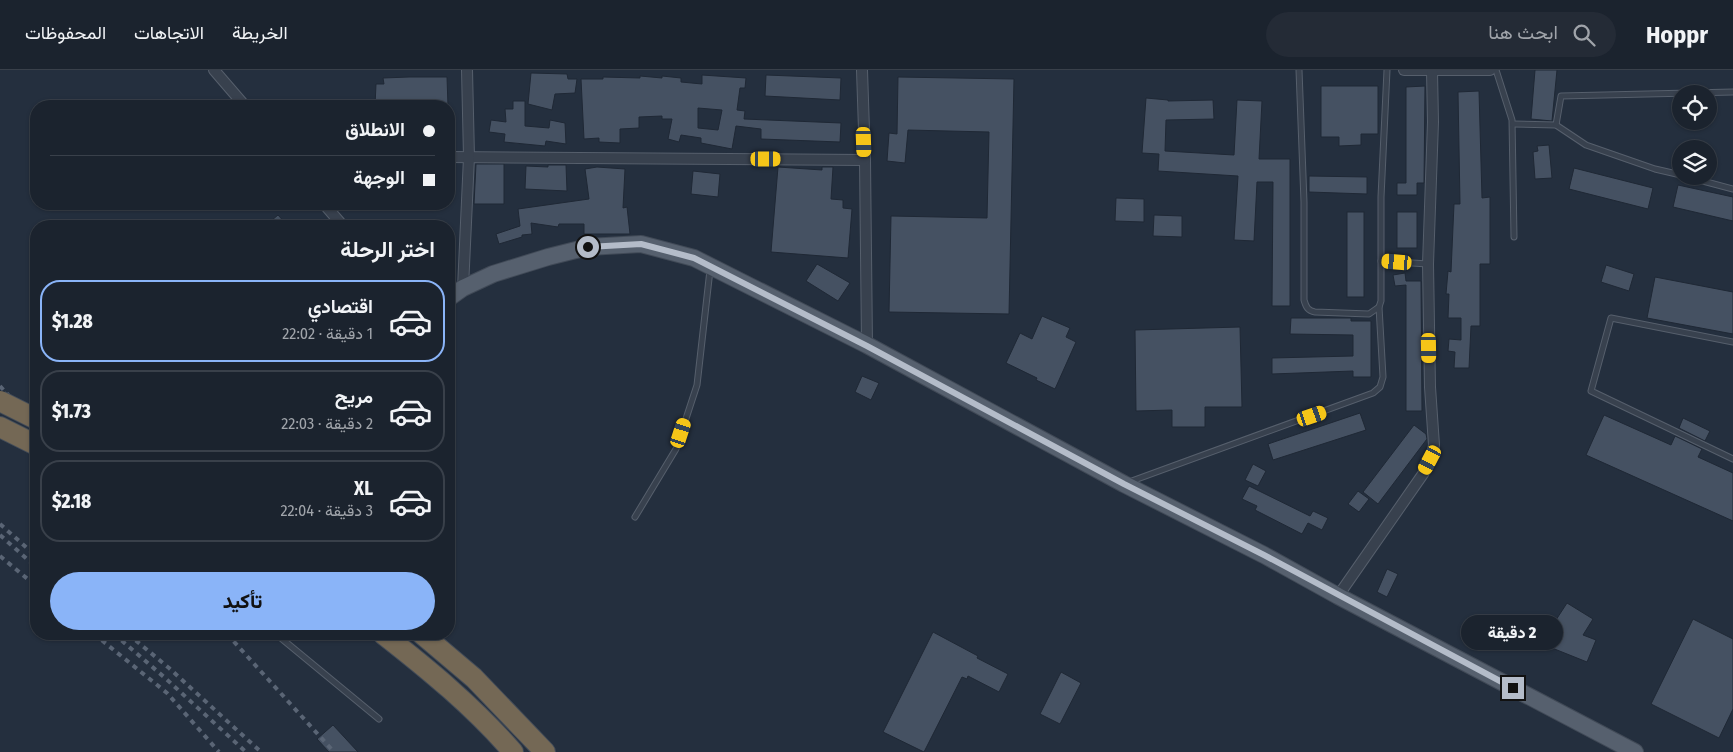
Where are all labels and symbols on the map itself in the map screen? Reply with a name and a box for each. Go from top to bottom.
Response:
car [855,127,872,157]
car [751,152,781,167]
route start [577,236,599,258]
car [1381,253,1412,271]
car [1421,333,1436,363]
car [1295,404,1328,428]
car [669,416,692,450]
car [1416,443,1443,477]
callout: 2 دقيقة [1462,616,1564,650]
route end [1502,677,1524,699]

